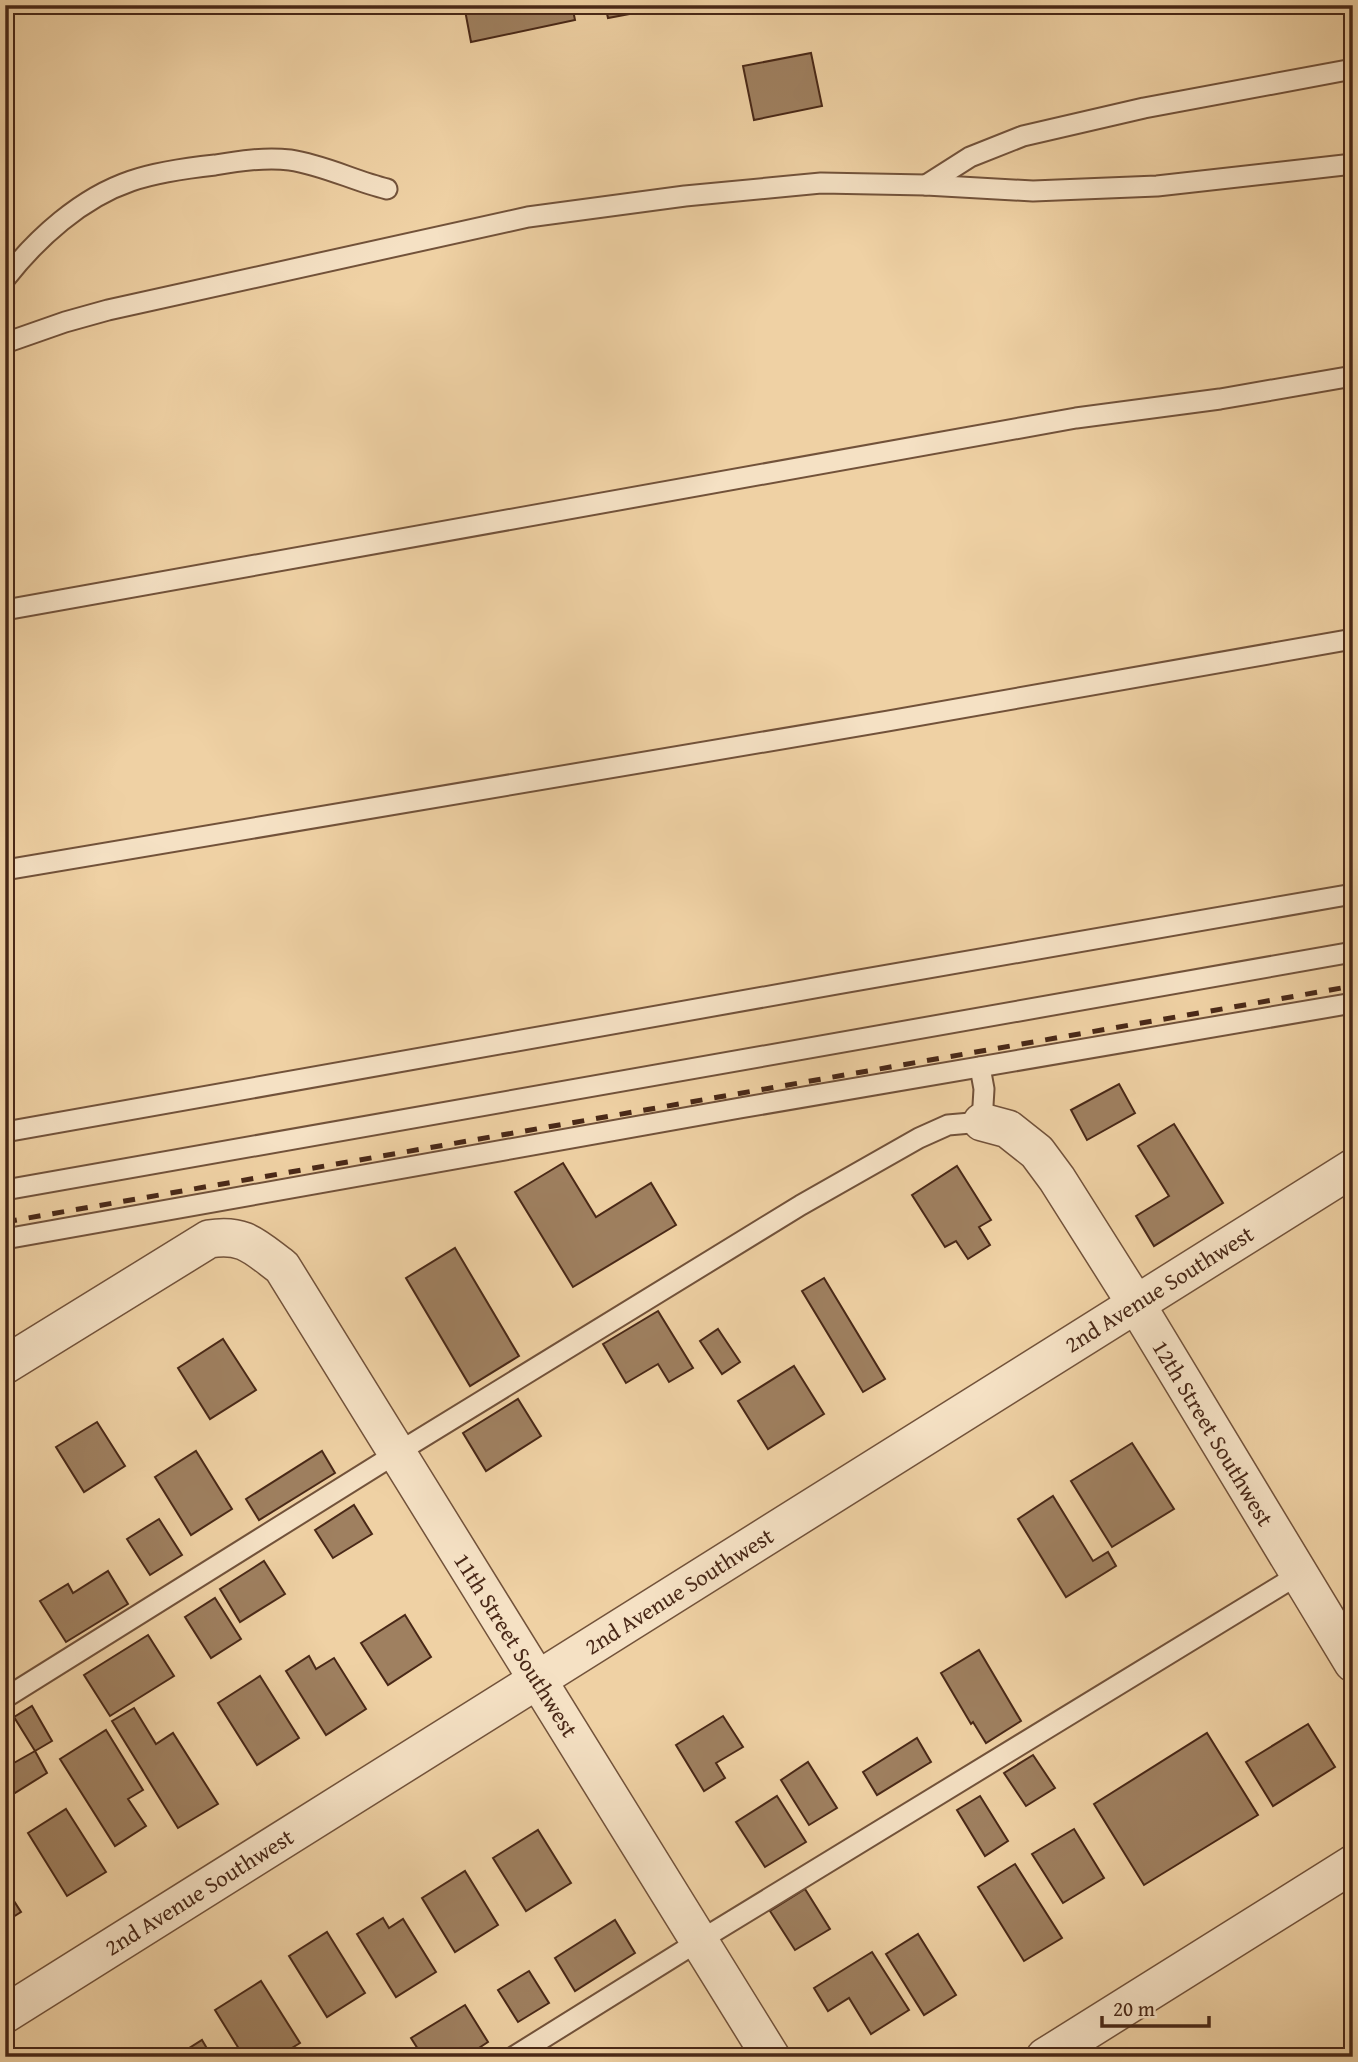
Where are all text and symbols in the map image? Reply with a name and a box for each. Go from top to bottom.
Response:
street label: 2nd Avenue Southwest [1058,1217,1260,1360]
street label: 12th Street Southwest [1145,1333,1282,1532]
street label: 2nd Avenue Southwest [578,1519,780,1662]
street label: 11th Street Southwest [446,1546,587,1743]
street label: 2nd Avenue Southwest [98,1820,300,1963]
scale bar [1102,1985,1209,2029]
text: 20 m [1113,1993,1155,2024]

